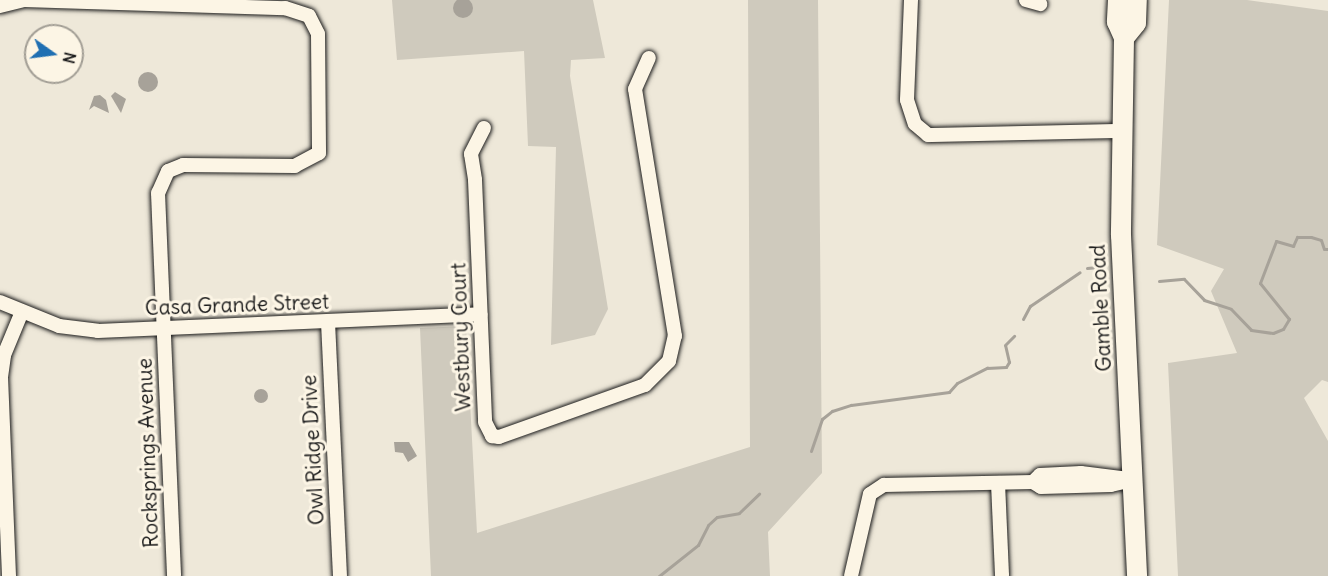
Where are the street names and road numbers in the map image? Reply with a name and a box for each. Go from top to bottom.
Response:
street label: Gamble Road [1085,244,1117,372]
street label: Westbury Court [446,262,476,412]
street label: Casa Grande Street [144,289,330,321]
street label: Rocksprings Avenue [132,358,164,548]
street label: Owl Ridge Drive [296,374,330,526]

